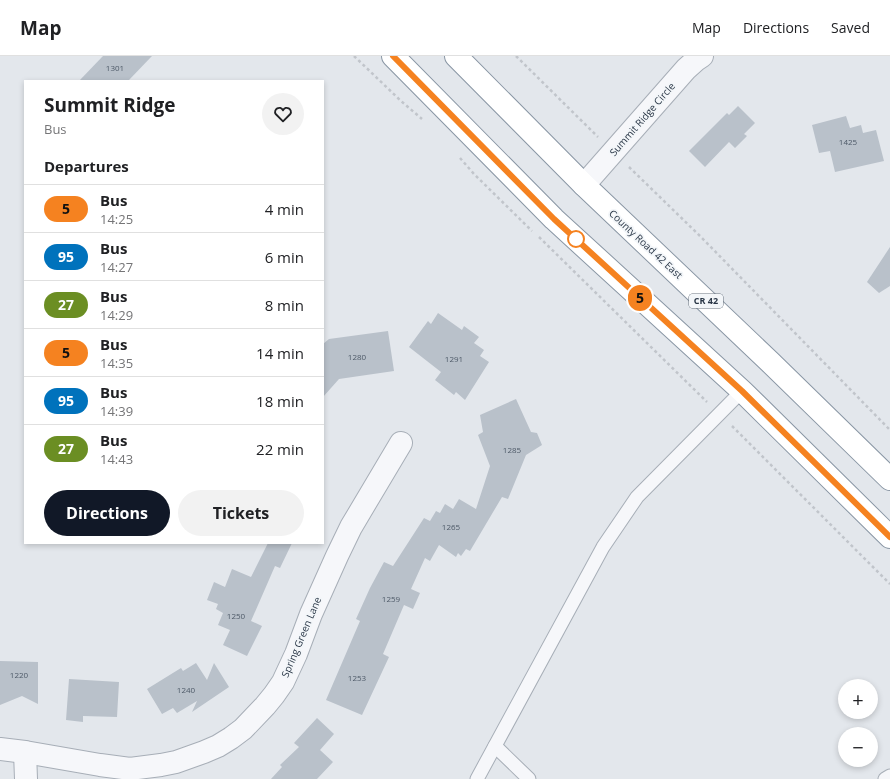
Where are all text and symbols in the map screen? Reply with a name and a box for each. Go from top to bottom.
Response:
text: Map [20,15,61,41]
text: Map [692,18,721,37]
text: Directions [743,18,809,37]
text: Saved [831,18,870,37]
house number: 1301 [106,62,124,73]
street label: Summit Ridge Circle [606,79,678,159]
text: Summit Ridge [44,92,176,118]
button: heart [262,93,304,135]
text: Bus [44,120,67,138]
house number: 1425 [839,136,858,147]
text: Departures [44,156,129,176]
text: Bus [100,190,127,210]
text: 5 [62,199,70,218]
text: 4 min [265,199,304,219]
street label: County Road 42 East [606,206,686,282]
text: 14:25 [100,210,133,228]
unlabelled marker [567,230,585,248]
text: Bus [100,238,127,258]
text: 95 [58,247,74,266]
text: 6 min [265,247,304,267]
text: 14:27 [100,258,133,276]
line badge: 5 [627,285,653,311]
text: Bus [100,286,127,306]
text: 5 [636,288,644,307]
road number: CR 42 [689,294,723,308]
text: 27 [58,295,74,314]
text: 8 min [265,295,304,315]
text: 14:29 [100,306,133,324]
text: Bus [100,334,127,354]
text: 5 [62,343,70,362]
text: 14 min [256,343,304,363]
house number: 1280 [348,351,367,362]
house number: 1291 [445,353,463,364]
text: 14:35 [100,354,133,372]
text: Bus [100,382,127,402]
text: 95 [58,391,74,410]
text: 18 min [256,391,304,411]
text: 14:39 [100,402,133,420]
text: Bus [100,430,127,450]
text: 27 [58,439,74,458]
text: 22 min [256,439,304,459]
house number: 1285 [503,444,522,455]
text: 14:43 [100,450,133,468]
button: Directions [44,490,170,536]
button: Tickets [178,490,304,536]
house number: 1265 [442,521,461,532]
house number: 1259 [382,593,401,604]
street label: Spring Green Lane [278,594,324,679]
house number: 1250 [227,610,246,621]
house number: 1220 [10,669,29,680]
house number: 1253 [348,672,367,683]
map controls [838,679,878,767]
button: + [838,679,878,719]
house number: 1240 [177,684,196,695]
button: − [838,727,878,767]

